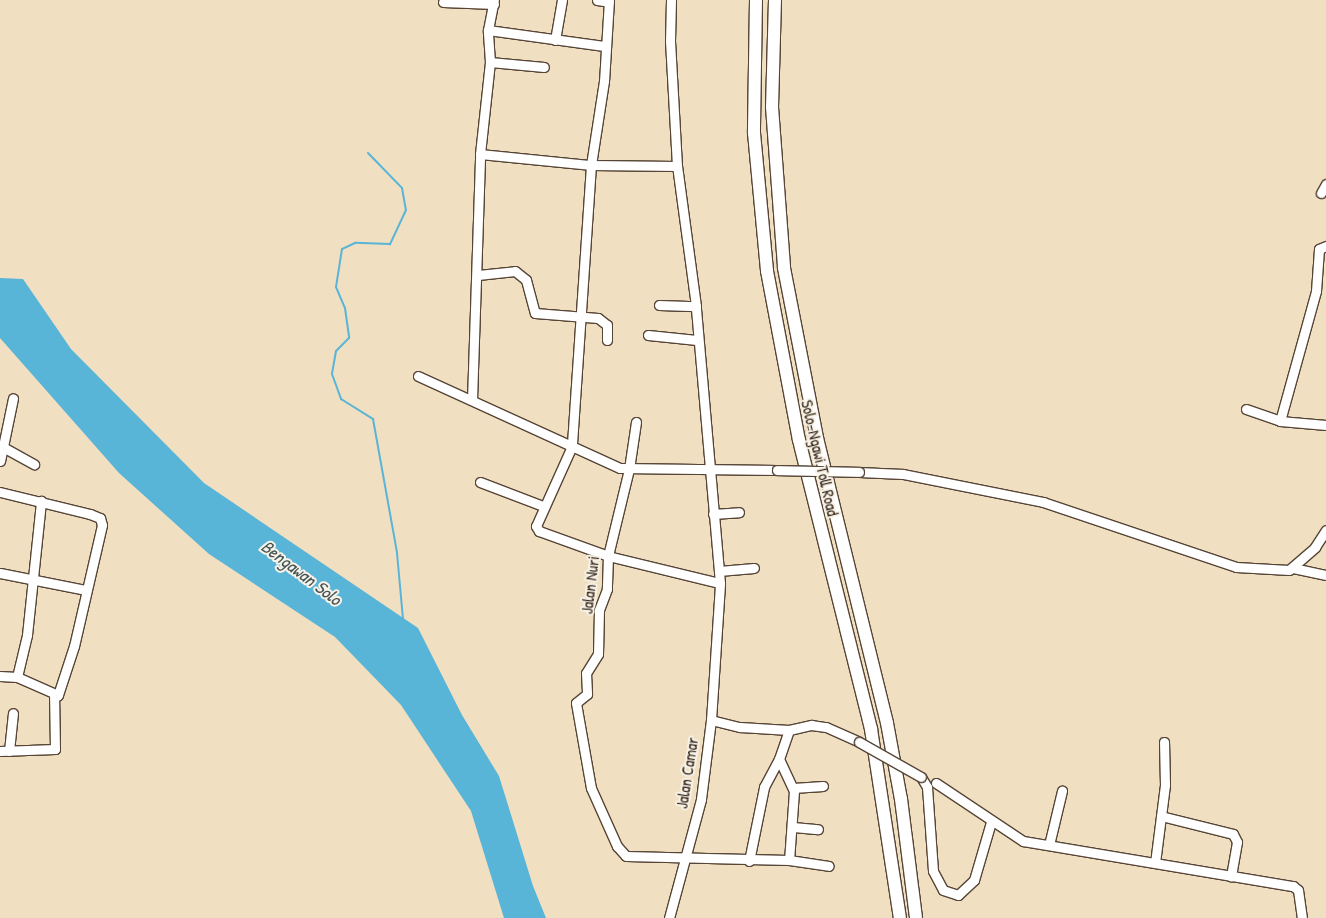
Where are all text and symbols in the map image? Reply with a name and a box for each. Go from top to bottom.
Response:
street label: Solo–Ngawi Toll Road [797,398,843,518]
water label: Bengawan Solo [257,536,345,610]
street label: Jalan Nuri [577,555,603,615]
street label: Jalan Camar [672,736,702,810]

